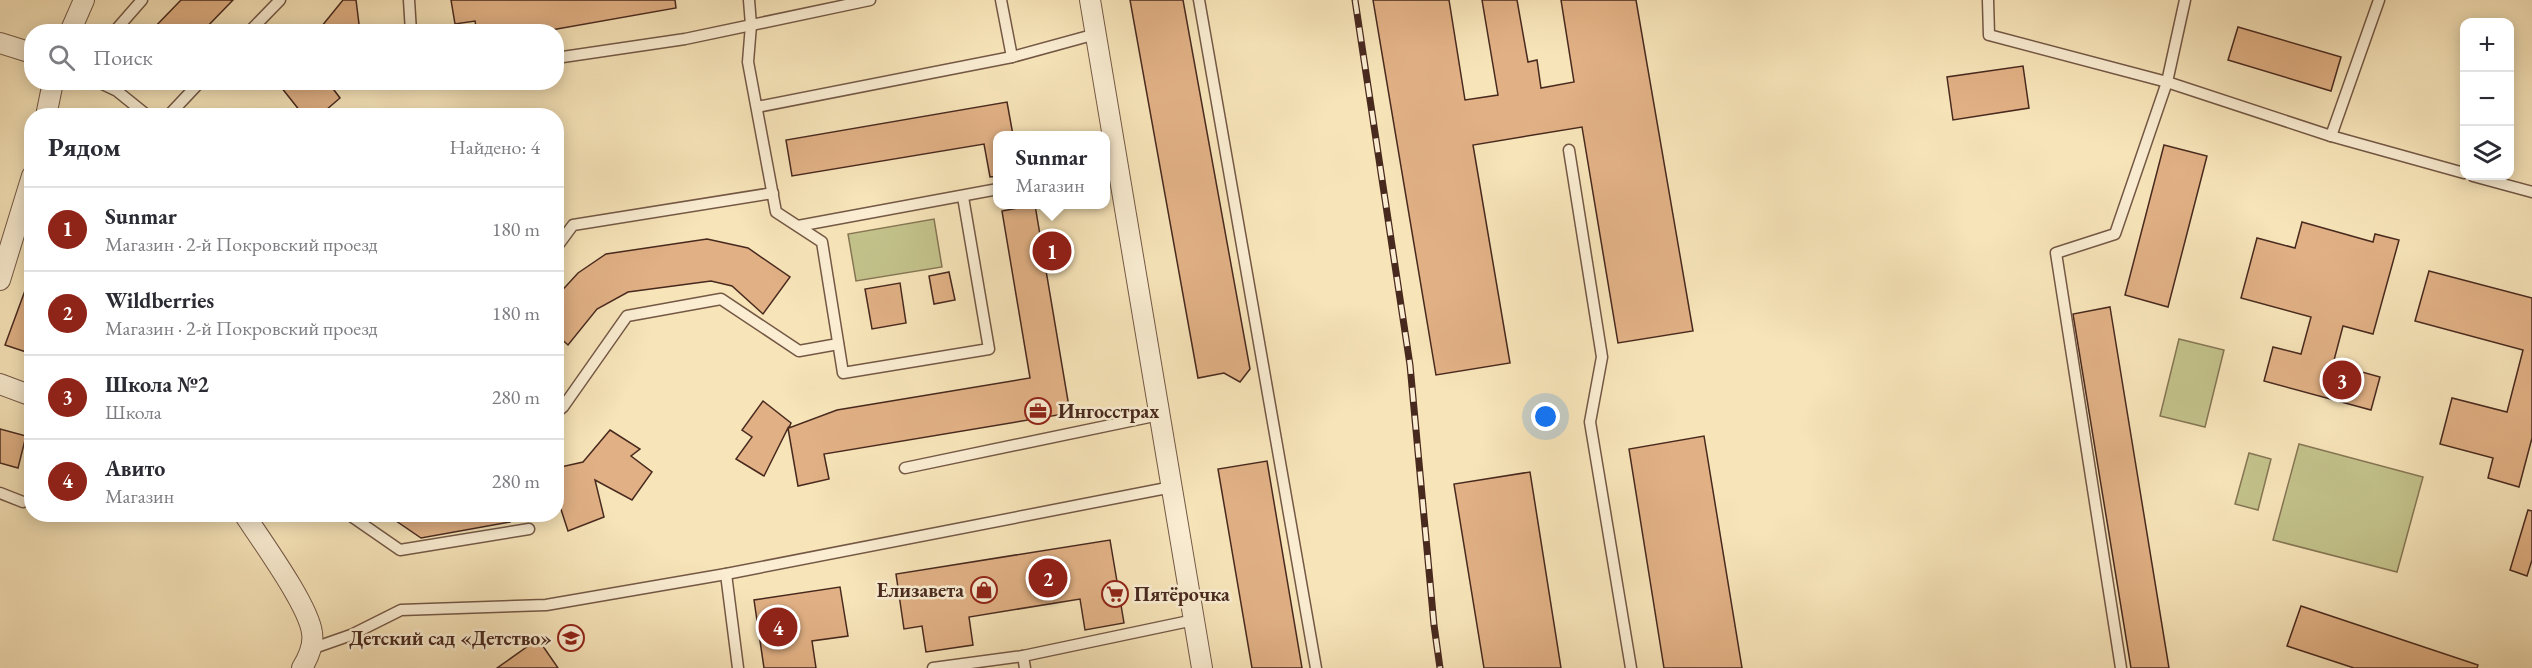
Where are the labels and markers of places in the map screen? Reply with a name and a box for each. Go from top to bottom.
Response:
pin: 1 [1032,228,1072,274]
pin: 3 [2322,358,2362,403]
office icon: Ингосстрах [1023,396,1053,426]
place label: Ингосстрах [1058,398,1159,424]
pin: 2 [1028,556,1068,600]
shop icon: Елизавета [969,575,999,605]
place label: Елизавета [877,577,964,603]
supermarket icon: Пятёрочка [1100,579,1130,609]
place label: Пятёрочка [1134,581,1230,607]
pin: 4 [758,604,798,650]
school or university icon: Детский сад «Детство» [556,623,586,653]
place label: Детский сад «Детство» [349,625,552,651]

